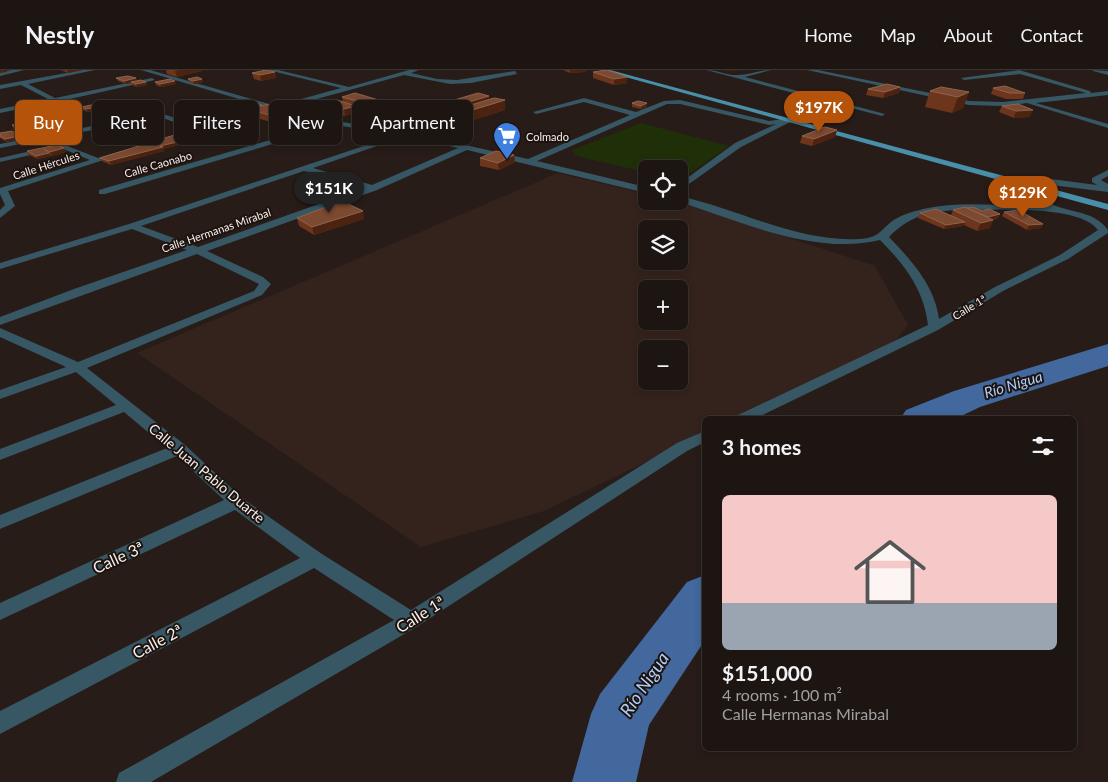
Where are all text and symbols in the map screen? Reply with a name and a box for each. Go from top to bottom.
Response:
text: Nestly [25,20,94,49]
text: Home [804,24,852,46]
text: Map [880,24,916,46]
text: About [944,24,993,46]
text: Contact [1021,24,1083,46]
pin: $197K [784,90,854,133]
text: $197K [795,97,843,116]
chip: Buy [15,100,82,145]
chip: Rent [92,100,164,145]
chip: Filters [174,100,259,145]
chip: New [269,100,342,145]
chip: Apartment [352,100,473,145]
supermarket icon: Colmado [492,121,522,160]
place label: Colmado [526,130,569,143]
street label: Calle Hércules [11,148,81,182]
street label: Calle Caonabo [123,148,193,180]
map controls [638,160,688,390]
button: locate [638,160,688,210]
pin: $151K [294,172,364,214]
pin: $129K [988,176,1058,218]
text: $151K [305,178,353,197]
text: $129K [999,182,1047,201]
street label: Calle Hermanas Mirabal [160,205,272,255]
button: layers [638,220,688,270]
button: + [638,280,688,330]
street label: Calle 1ª [950,292,988,322]
button: − [638,340,688,390]
water label: Río Nigua [982,366,1045,401]
street label: Calle Juan Pablo Duarte [146,420,268,526]
icon: filters [1029,432,1057,460]
text: 3 homes [722,434,801,459]
icon: home [845,527,935,617]
street label: Calle 3ª [90,537,146,577]
street label: Calle 1ª [392,592,448,636]
street label: Calle 2ª [129,620,185,662]
water label: Río Nigua [615,648,673,720]
text: $151,000 [722,660,812,685]
text: 4 rooms · 100 m² [722,685,842,704]
text: Calle Hermanas Mirabal [722,704,889,723]

